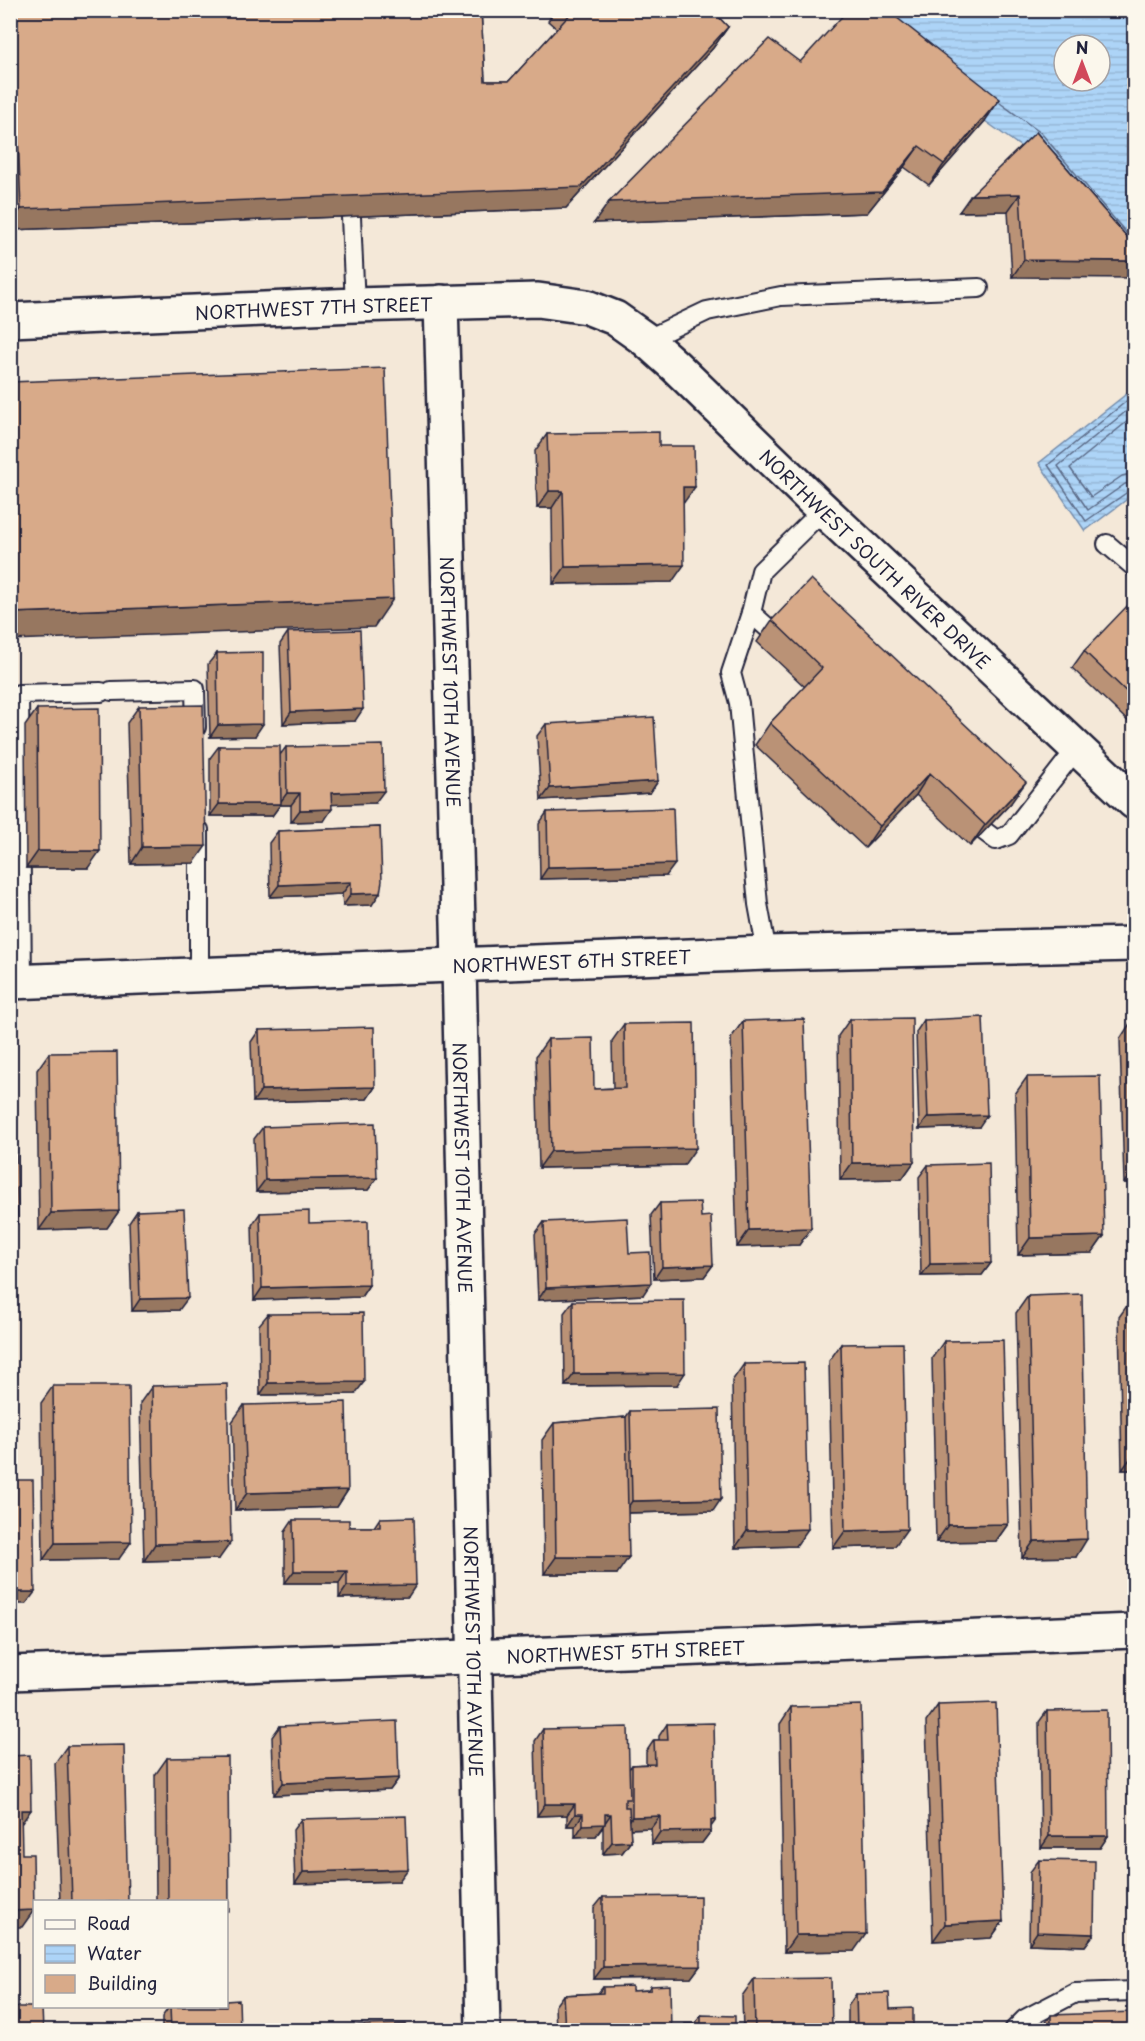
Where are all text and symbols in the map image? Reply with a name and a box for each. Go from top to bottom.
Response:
north arrow [1052,33,1112,93]
text: N [1076,35,1088,59]
street label: NORTHWEST 7TH STREET [194,289,434,325]
street label: NORTHWEST SOUTH RIVER DRIVE [754,442,997,675]
street label: NORTHWEST 10TH AVENUE [434,556,468,808]
street label: NORTHWEST 6TH STREET [452,942,692,979]
street label: NORTHWEST 10TH AVENUE [447,1042,480,1293]
street label: NORTHWEST 10TH AVENUE [458,1526,491,1777]
street label: NORTHWEST 5TH STREET [506,1633,746,1669]
legend [33,1900,228,2008]
text: Road [87,1909,131,1936]
text: Water [87,1939,142,1966]
text: Building [87,1969,157,1996]

